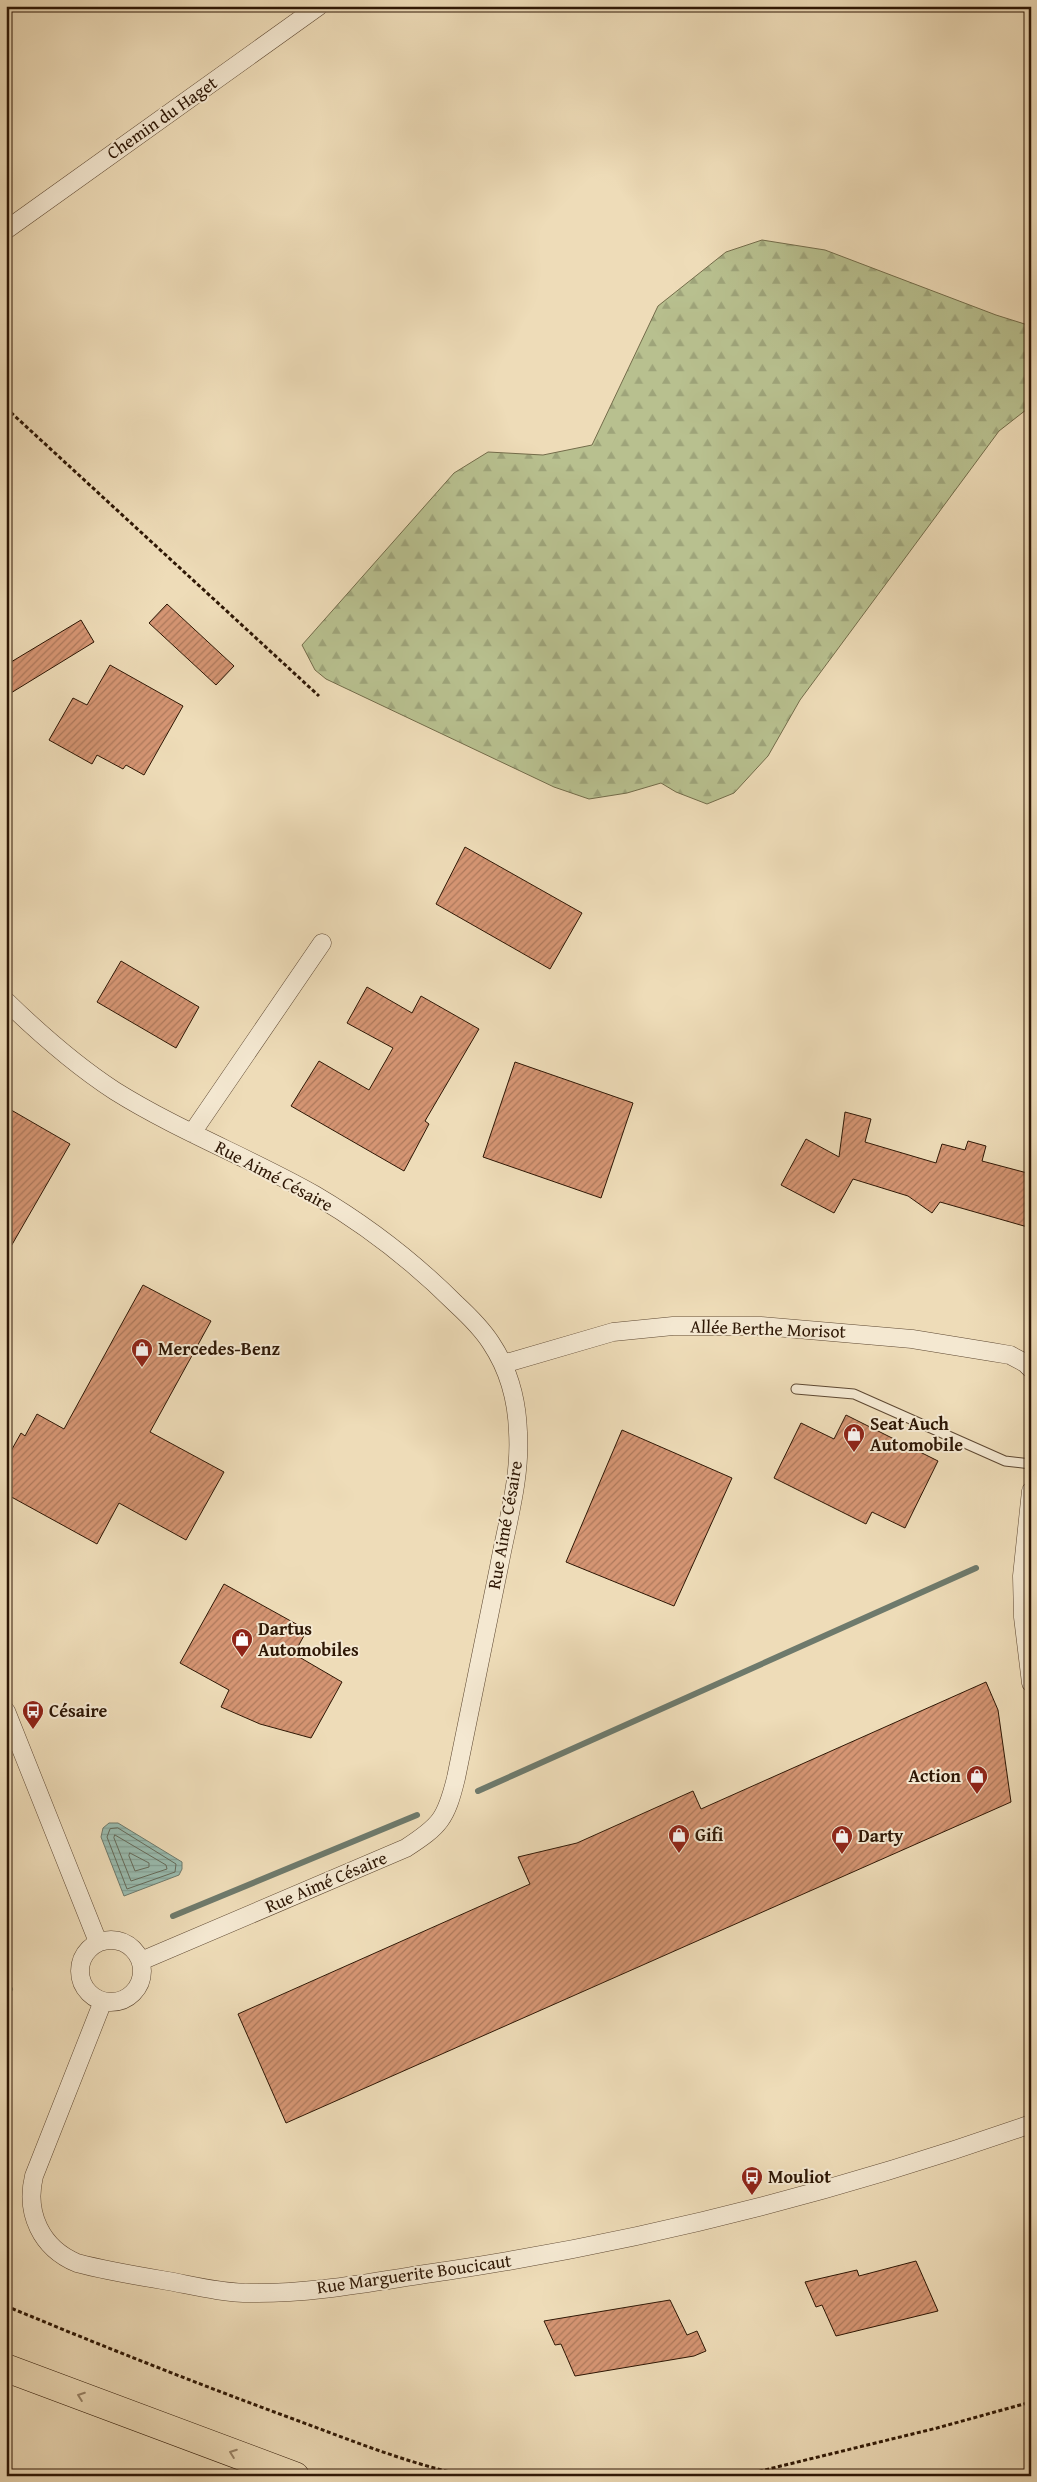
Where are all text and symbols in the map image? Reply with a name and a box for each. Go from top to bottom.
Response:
street label: Chemin du Haget [101,69,223,166]
street label: Rue Aimé Césaire [210,1133,338,1218]
street label: Allée Berthe Morisot [690,1312,847,1345]
place label: Mercedes-Benz [158,1335,280,1362]
shop icon: Mercedes-Benz [130,1337,154,1368]
place label: Seat Auch Automobile [870,1410,963,1458]
shop icon: Seat Auch Automobile [842,1422,866,1453]
street label: Rue Aimé Césaire [480,1458,529,1591]
place label: Dartus Automobiles [258,1615,359,1663]
shop icon: Dartus Automobiles [230,1627,254,1658]
place label: Césaire [49,1697,108,1724]
bus stop icon: Césaire [21,1699,45,1730]
place label: Action [909,1762,961,1789]
shop icon: Action [965,1764,989,1795]
place label: Gifi [695,1821,724,1848]
place label: Darty [858,1822,904,1849]
shop icon: Gifi [667,1823,691,1854]
shop icon: Darty [830,1824,854,1855]
street label: Rue Aimé Césaire [261,1844,391,1919]
place label: Mouliot [768,2163,831,2190]
bus stop icon: Mouliot [740,2165,764,2196]
street label: Rue Marguerite Boucicaut [315,2246,514,2301]
one-way arrow [77,2392,85,2402]
one-way arrow [229,2449,238,2459]

